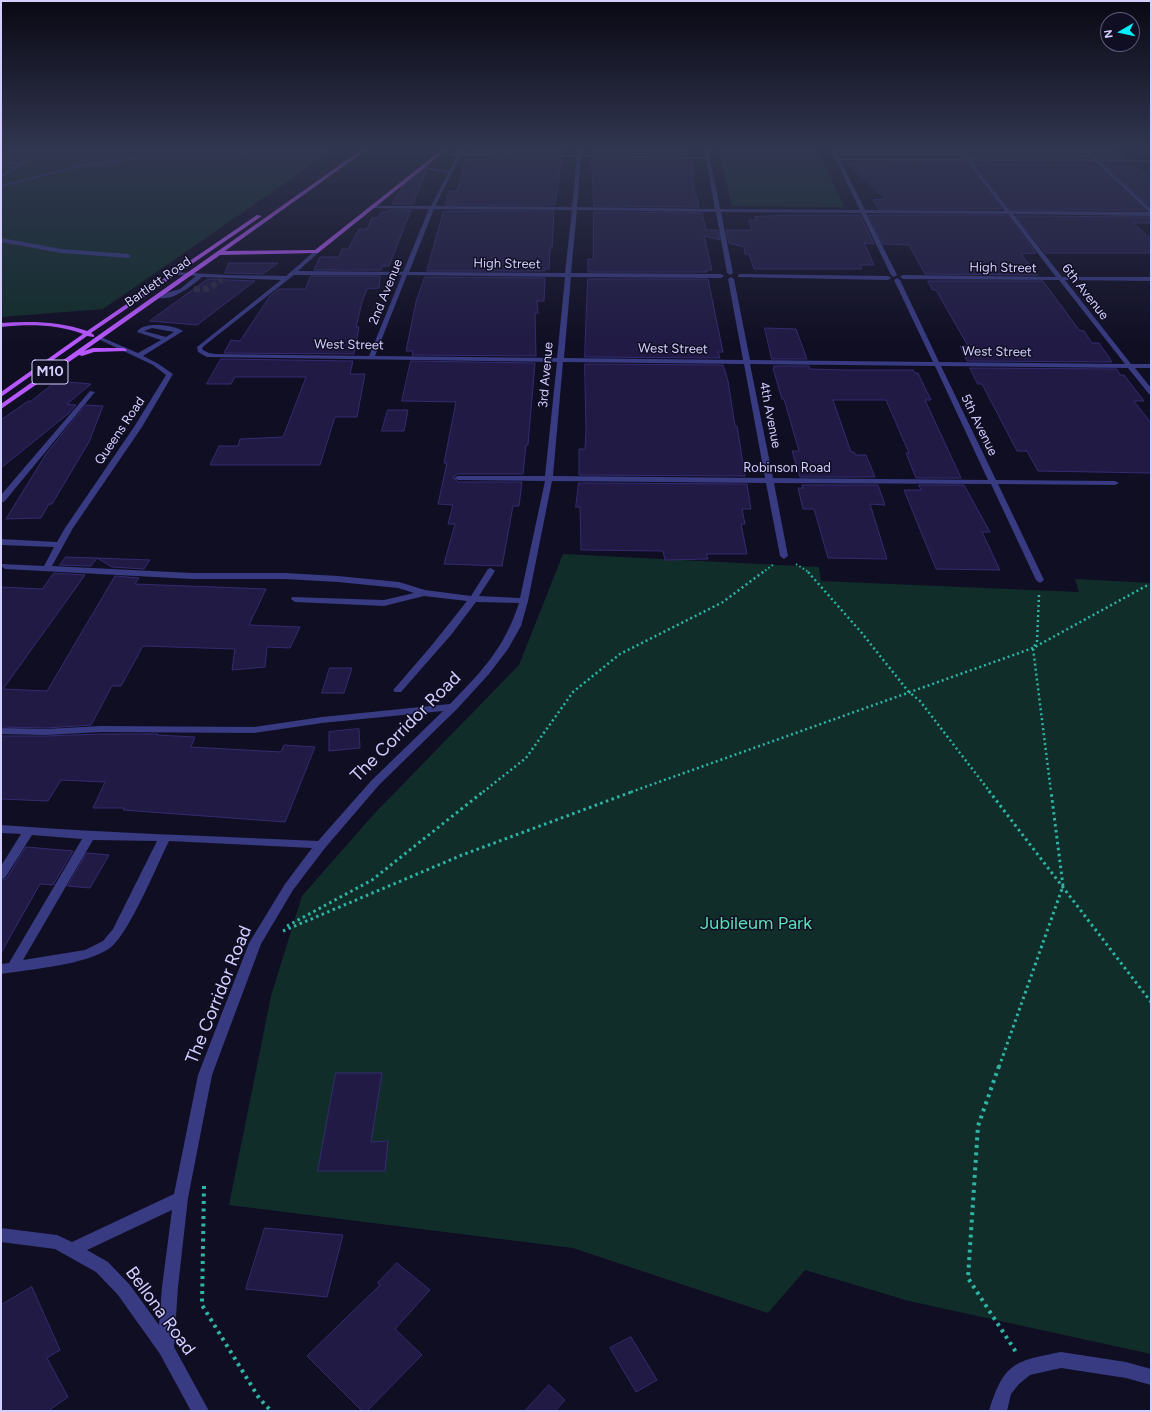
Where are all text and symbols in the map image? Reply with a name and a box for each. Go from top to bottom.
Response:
north arrow [1100,12,1140,52]
text: N [1102,29,1116,39]
street label: Bartlett Road [122,254,194,310]
street label: High Street [473,256,541,272]
street label: 2nd Avenue [366,257,406,327]
street label: High Street [969,260,1037,276]
street label: 6th Avenue [1058,261,1112,323]
street label: West Street [314,337,384,353]
street label: 3rd Avenue [535,341,557,409]
street label: West Street [638,341,708,357]
street label: West Street [962,344,1032,360]
road number: M10 [32,360,68,384]
street label: 4th Avenue [756,380,784,450]
street label: 5th Avenue [957,392,1001,458]
street label: Queens Road [92,394,148,468]
street label: Robinson Road [743,460,831,476]
street label: The Corridor Road [346,667,466,787]
park label: Jubileum Park [700,913,812,935]
street label: The Corridor Road [181,923,257,1067]
street label: Bellona Road [121,1262,199,1360]

